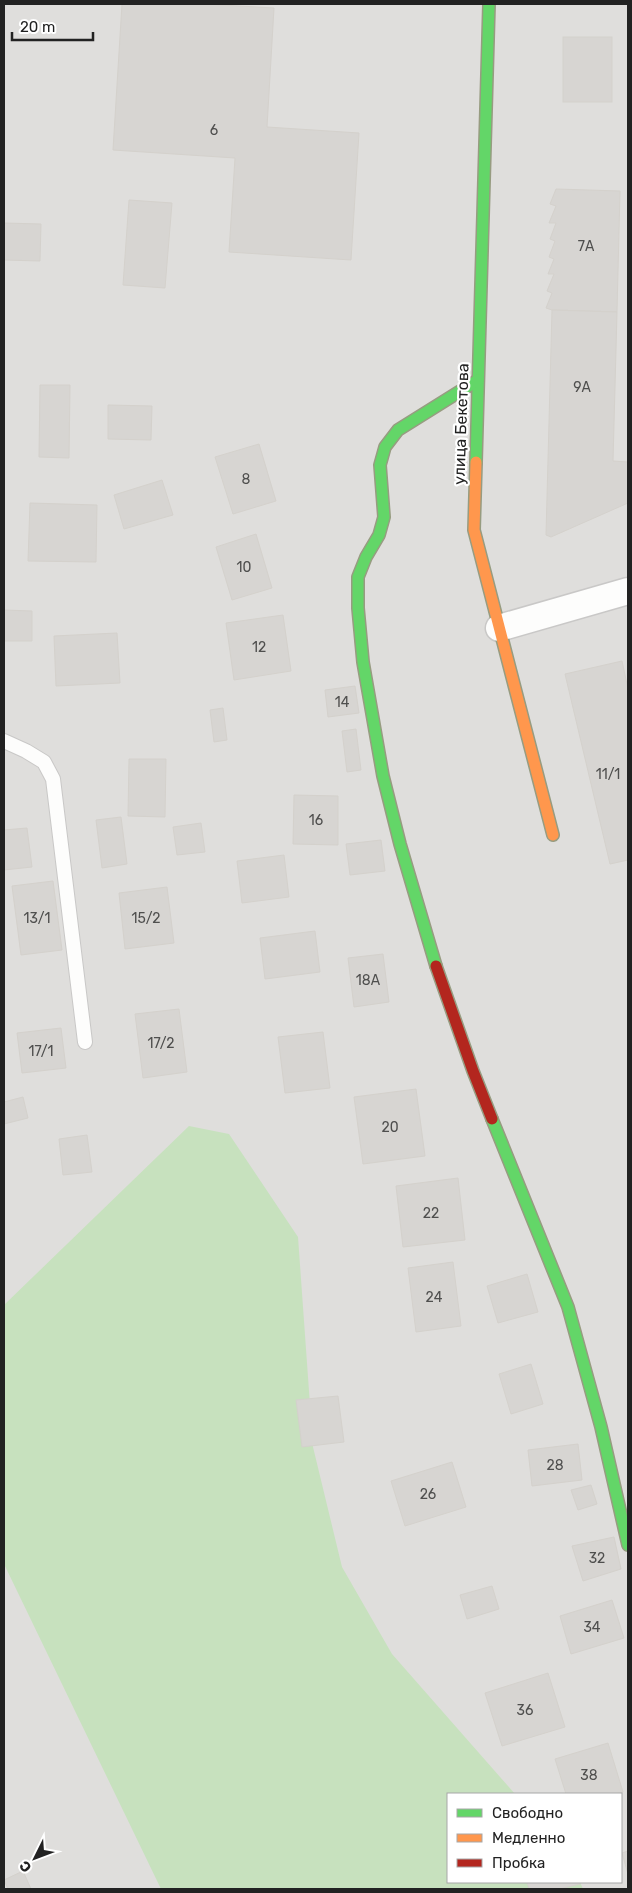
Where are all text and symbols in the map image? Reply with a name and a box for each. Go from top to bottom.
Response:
scale bar [12,10,94,42]
text: 20 m [20,18,55,36]
house number: 6 [210,122,218,139]
house number: 7А [578,238,595,255]
street label: улица Бекетова [449,363,473,485]
house number: 9А [573,379,591,396]
house number: 8 [242,471,251,488]
house number: 10 [237,559,252,576]
house number: 12 [252,639,266,656]
house number: 14 [335,694,350,711]
house number: 11/1 [596,766,620,783]
house number: 16 [309,812,323,829]
house number: 13/1 [23,910,51,927]
house number: 15/2 [131,910,161,927]
house number: 18А [356,972,381,989]
house number: 17/2 [147,1035,175,1052]
house number: 17/1 [29,1043,53,1060]
house number: 20 [381,1119,399,1136]
house number: 22 [423,1205,439,1222]
house number: 24 [426,1289,443,1306]
house number: 28 [546,1457,564,1474]
house number: 26 [420,1486,436,1503]
house number: 32 [589,1550,605,1567]
house number: 34 [583,1619,601,1636]
house number: 36 [517,1702,533,1719]
house number: 38 [580,1767,598,1784]
legend [447,1793,622,1883]
text: Свободно [492,1804,563,1822]
text: Медленно [492,1829,565,1847]
north arrow [10,1833,60,1883]
text: Пробка [492,1854,545,1872]
text: С [16,1857,35,1876]

